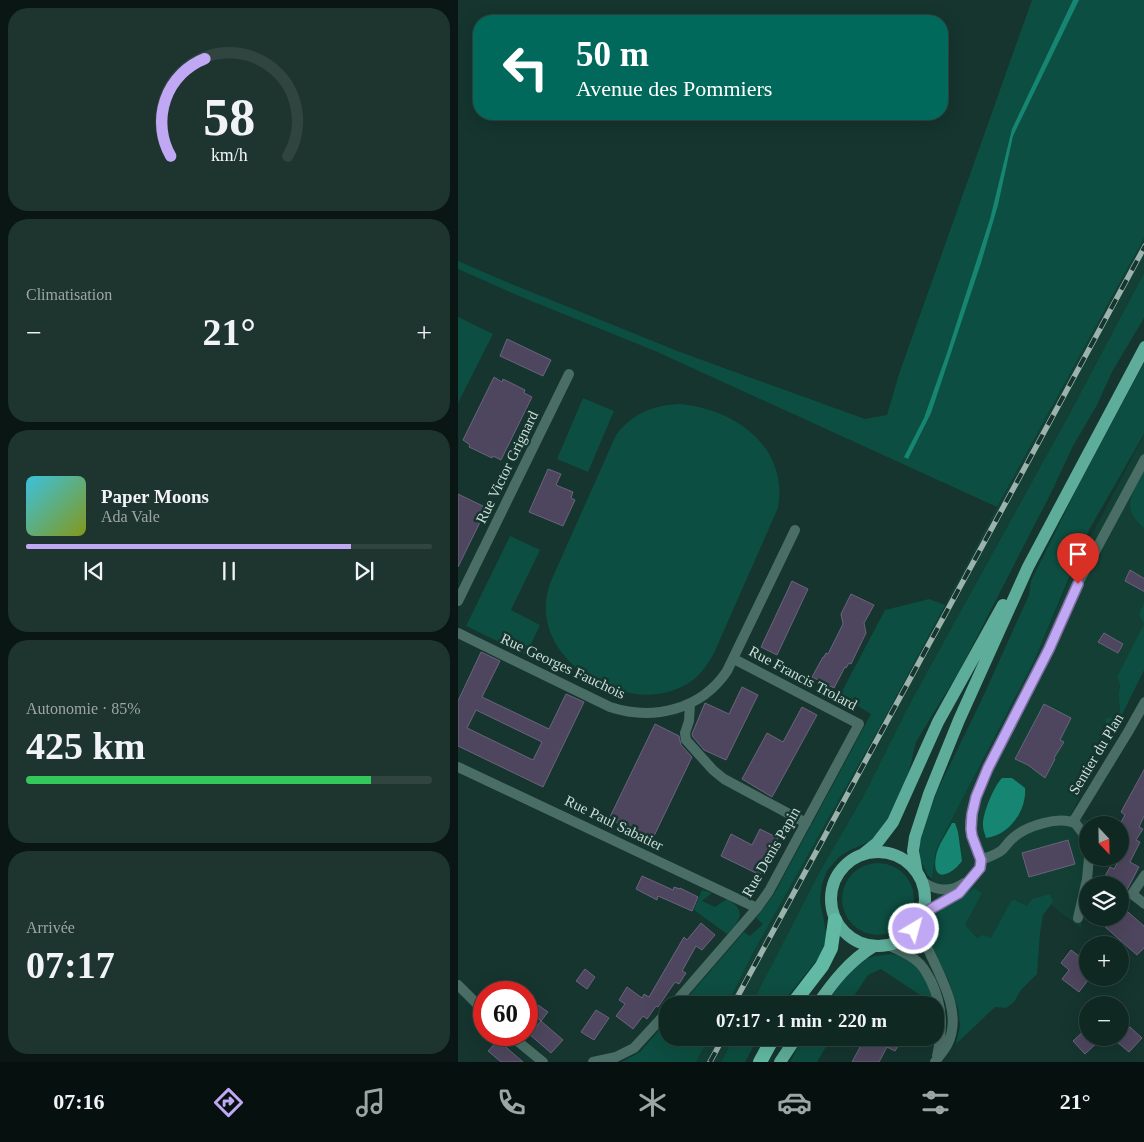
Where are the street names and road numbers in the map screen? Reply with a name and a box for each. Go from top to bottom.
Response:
street label: Rue Victor Grignard [473,408,541,526]
street label: Rue Georges Fauchois [498,630,628,702]
street label: Rue Francis Trolard [746,643,860,713]
street label: Sentier du Plan [1066,710,1127,797]
street label: Rue Paul Sabatier [562,792,666,854]
street label: Rue Denis Papin [739,804,803,900]

